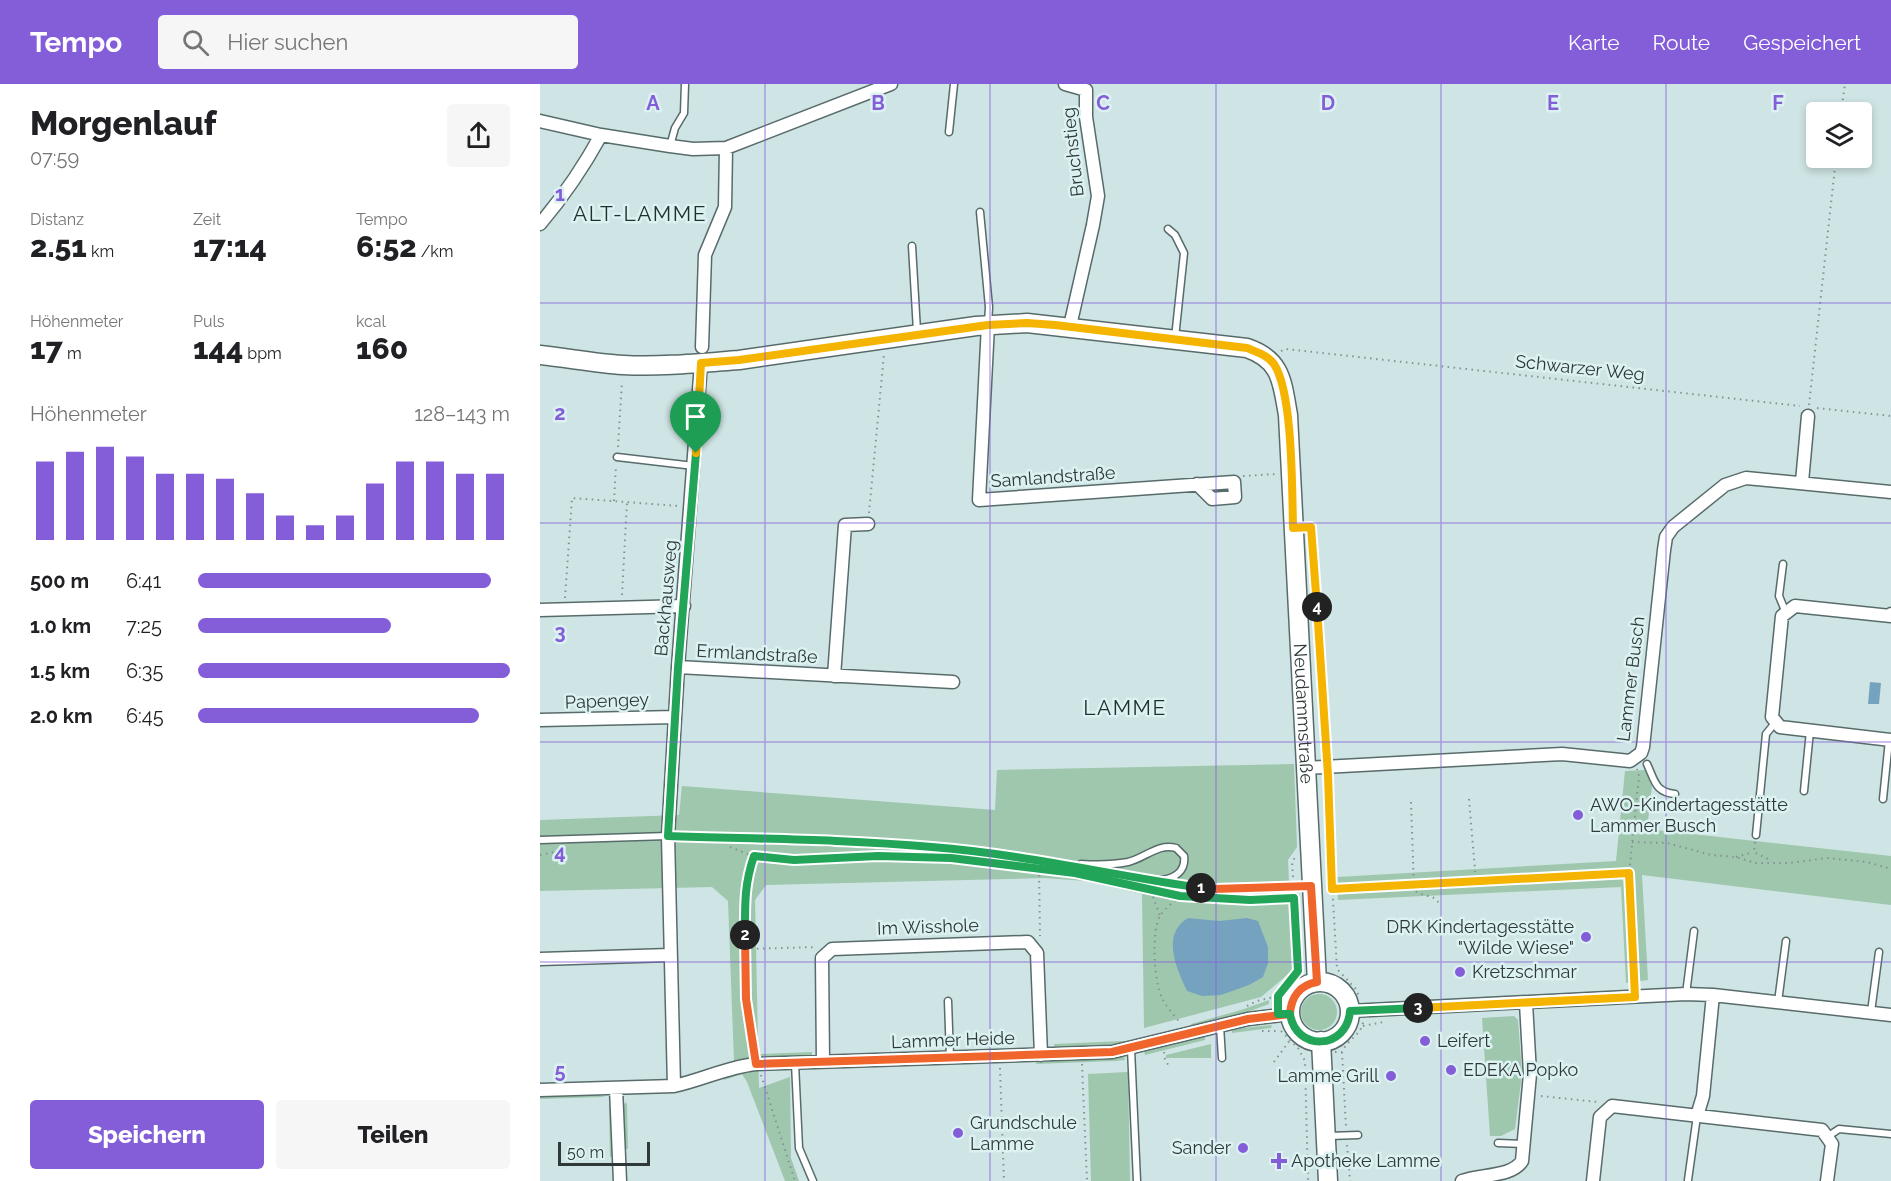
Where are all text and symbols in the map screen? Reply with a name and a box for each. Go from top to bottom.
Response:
search box [158,15,578,69]
text: Tempo [30,26,122,59]
icon: search [179,26,212,59]
text: Hier suchen [227,29,348,55]
text: Karte [1568,30,1620,55]
text: Route [1653,30,1710,55]
text: Gespeichert [1743,30,1861,55]
text: A [646,91,660,115]
text: B [871,91,885,115]
text: C [1096,91,1110,115]
text: D [1321,91,1335,115]
text: E [1547,91,1559,115]
text: F [1772,91,1784,115]
map controls [1806,102,1872,168]
button: layers [1806,102,1872,168]
text: Morgenlauf [30,104,216,143]
button: share [447,104,510,167]
street label: Bruchstieg [1057,106,1088,198]
text: 07:59 [30,146,79,170]
text: 1 [555,182,565,206]
district label: ALT-LAMME [573,201,707,226]
text: Distanz [30,210,84,229]
text: Zeit [193,210,221,229]
text: Tempo [356,210,407,229]
text: 2.51 [30,229,87,264]
text: 17:14 [193,229,267,264]
text: 6:52 [356,229,417,264]
text: km [87,242,114,261]
text: /km [417,242,454,261]
text: Höhenmeter [30,312,124,331]
text: Puls [193,312,225,331]
text: kcal [356,312,386,331]
text: 17 [30,331,63,366]
text: 144 [193,331,243,366]
text: 160 [356,331,408,366]
text: m [63,344,82,363]
text: bpm [243,344,282,363]
street label: Schwarzer Weg [1514,350,1646,385]
pin [670,391,721,453]
icon: arrive [679,400,712,433]
text: 2 [554,401,566,425]
text: Höhenmeter [30,402,147,426]
text: 128–143 m [414,402,510,426]
street label: Samlandstraße [990,462,1116,491]
street label: Backhausweg [650,539,681,657]
text: 500 m [30,569,89,593]
text: 6:41 [126,569,161,593]
pin: 4 [1302,592,1332,622]
text: 4 [1312,597,1322,616]
text: 1.0 km [30,614,91,638]
text: 7:25 [126,614,162,638]
street label: Lammer Busch [1612,615,1649,743]
text: 3 [554,620,566,644]
street label: Ermlandstraße [696,640,819,667]
street label: Neudammstraße [1290,643,1318,785]
text: 1.5 km [30,659,90,683]
text: 6:35 [126,659,163,683]
street label: Papengey [565,689,650,712]
district label: LAMME [1083,695,1167,720]
text: 2.0 km [30,704,93,728]
text: 6:45 [126,704,164,728]
place label: AWO-Kindertagesstätte Lammer Busch [1590,794,1788,836]
marker: AWO-Kindertagesstätte Lammer Busch [1571,808,1585,822]
text: 4 [554,840,566,864]
pin: 1 [1186,873,1216,903]
text: 1 [1197,878,1205,897]
street label: Im Wisshole [877,914,980,939]
place label: DRK Kindertagesstätte "Wilde Wiese" [1386,916,1574,958]
pin: 2 [730,920,760,950]
text: 2 [740,925,750,944]
marker: DRK Kindertagesstätte "Wilde Wiese" [1579,930,1593,944]
place label: Kretzschmar [1472,961,1577,982]
marker: Kretzschmar [1453,965,1467,979]
pin: 3 [1403,993,1433,1023]
text: 3 [1414,998,1422,1017]
street label: Lammer Heide [891,1027,1016,1052]
place label: Leifert [1437,1030,1490,1051]
marker: Leifert [1418,1034,1432,1048]
text: 5 [554,1059,566,1083]
place label: EDEKA Popko [1463,1059,1578,1080]
marker: EDEKA Popko [1444,1063,1458,1077]
place label: Lamme Grill [1278,1065,1379,1086]
marker: Lamme Grill [1384,1069,1398,1083]
button: Speichern [30,1100,264,1169]
button: Teilen [276,1100,510,1169]
place label: Grundschule Lamme [970,1112,1077,1154]
marker: Grundschule Lamme [951,1126,965,1140]
place label: Sander [1172,1137,1232,1158]
scale bar [558,1139,650,1166]
marker: Sander [1236,1141,1250,1155]
text: 50 m [567,1143,604,1162]
place label: Apotheke Lamme [1291,1150,1441,1171]
marker: Apotheke Lamme [1272,1154,1286,1168]

